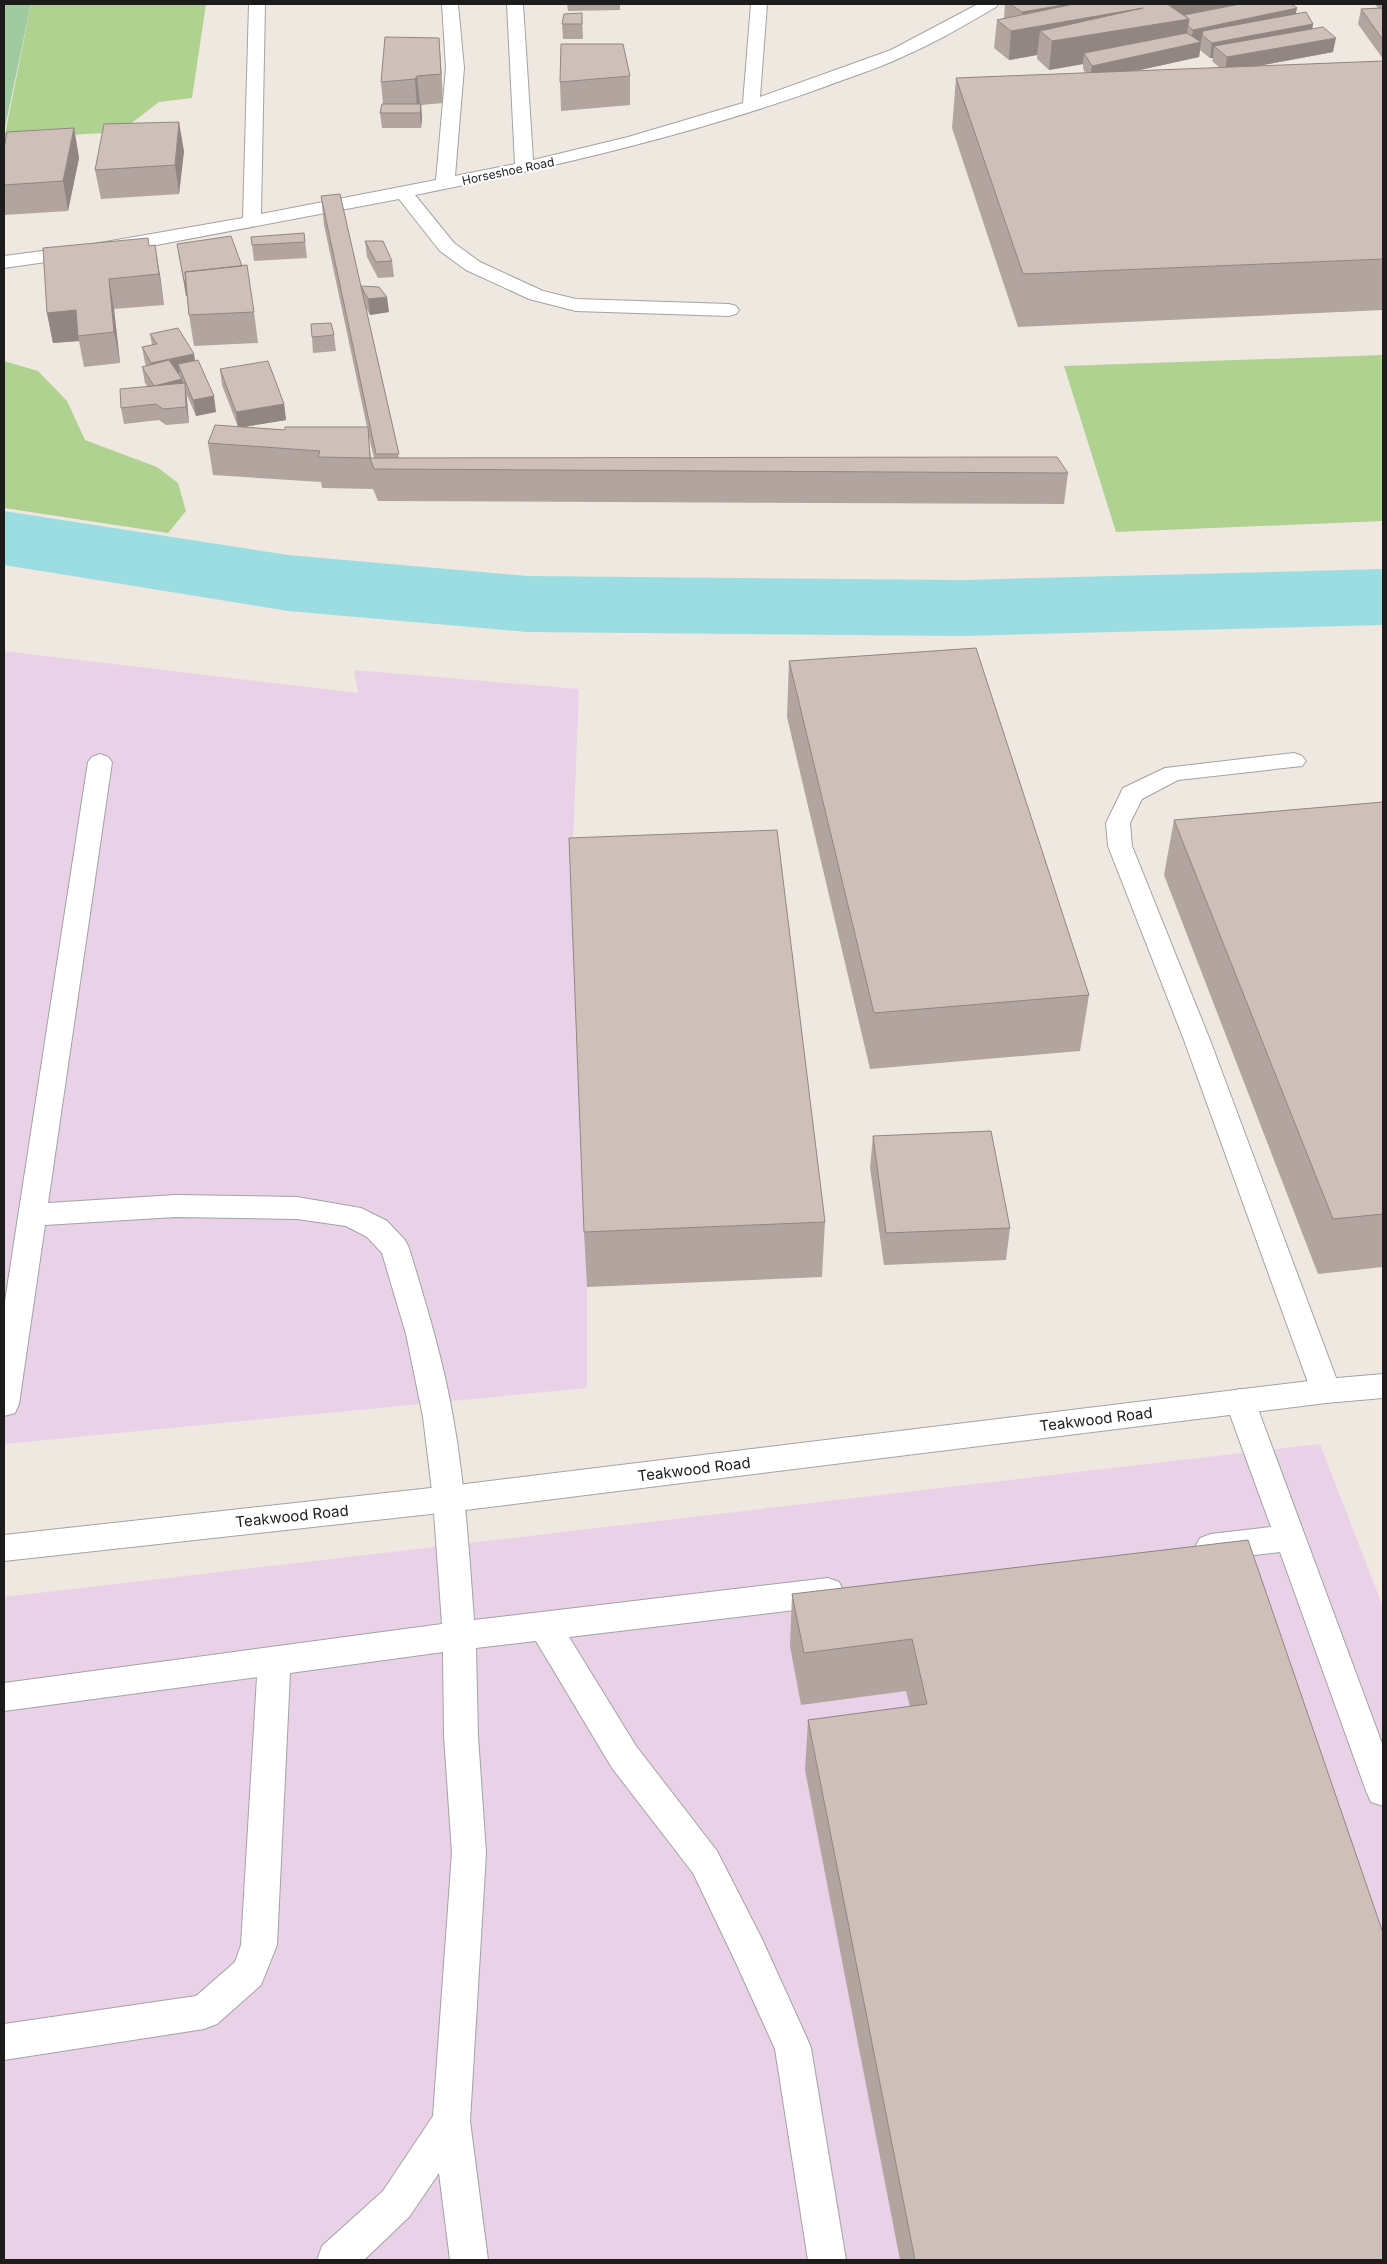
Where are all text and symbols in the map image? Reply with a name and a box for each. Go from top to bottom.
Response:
street label: Horseshoe Road [461,154,555,188]
street label: Teakwood Road [1038,1403,1154,1435]
street label: Teakwood Road [636,1453,752,1485]
street label: Teakwood Road [234,1501,350,1531]

